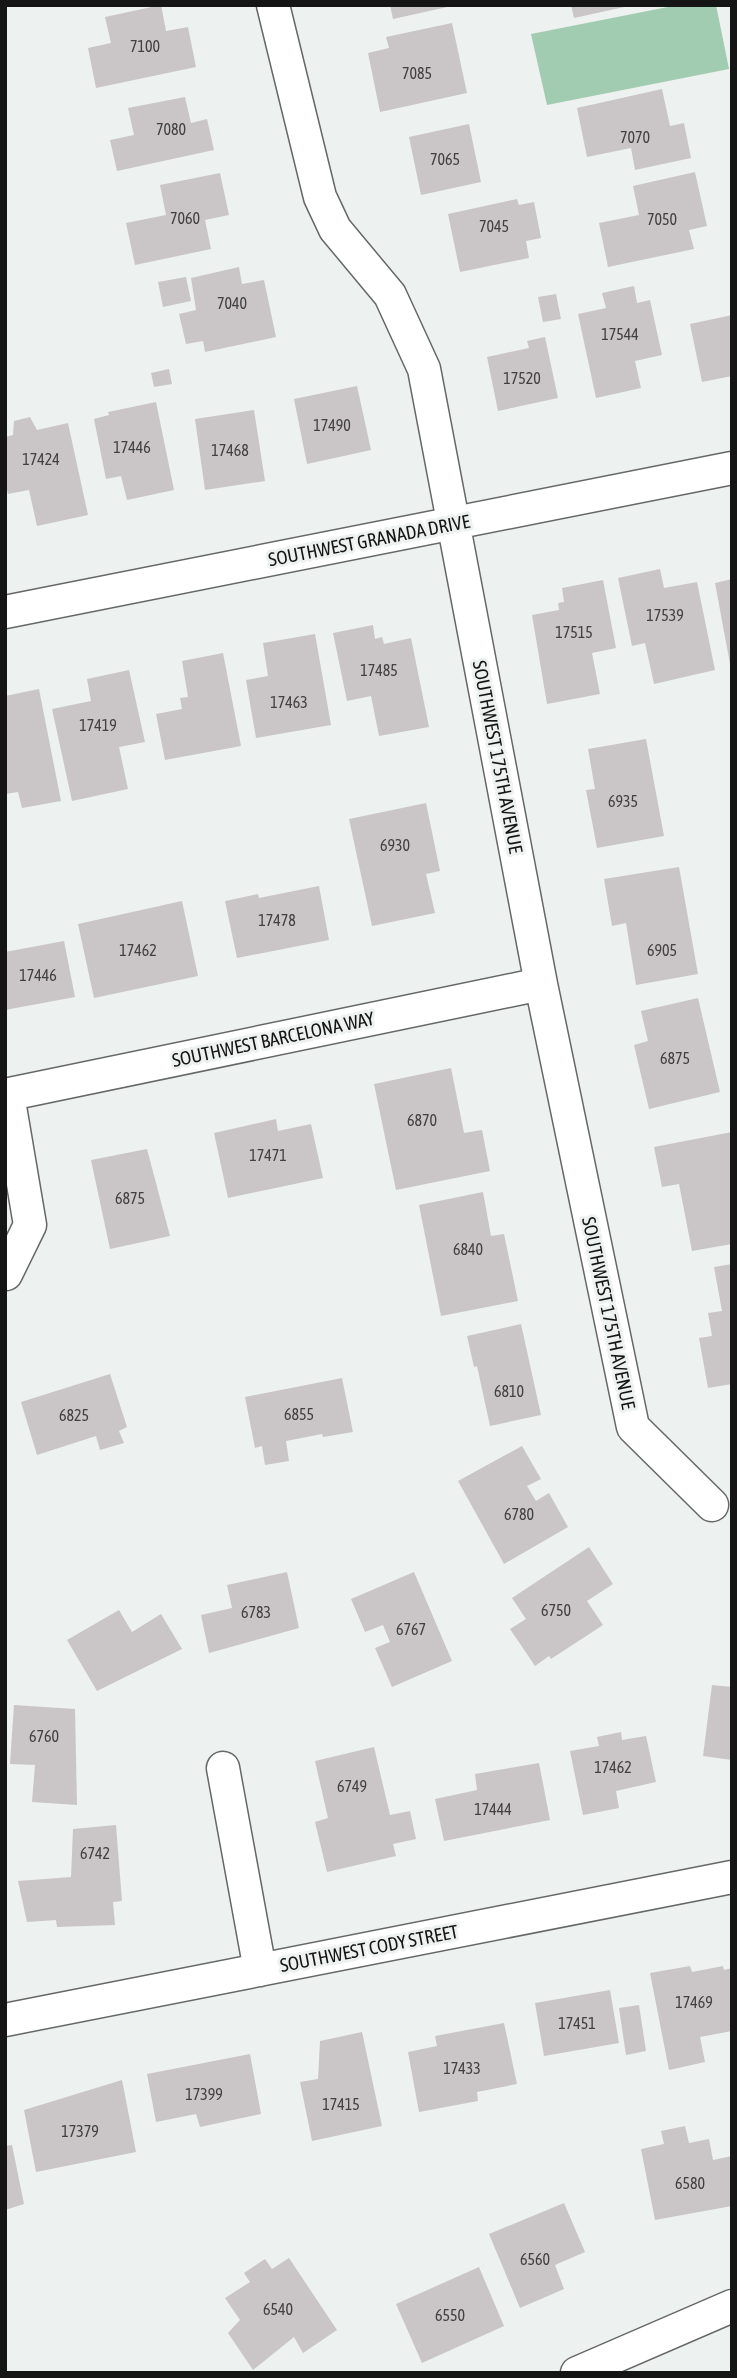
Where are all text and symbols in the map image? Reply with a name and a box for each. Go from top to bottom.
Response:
house number: 7100 [130,37,160,55]
house number: 7085 [402,64,432,82]
house number: 7080 [156,120,186,138]
house number: 7070 [620,128,650,146]
house number: 7065 [430,150,460,168]
house number: 7060 [170,209,200,227]
house number: 7050 [647,210,677,228]
house number: 7045 [479,217,509,235]
house number: 7040 [217,294,247,312]
house number: 17544 [601,325,639,343]
house number: 17520 [503,369,541,387]
house number: 17490 [313,416,351,434]
house number: 17446 [113,438,151,456]
house number: 17468 [211,441,249,459]
house number: 17424 [22,450,60,468]
street label: SOUTHWEST GRANADA DRIVE [266,510,472,570]
house number: 17539 [646,606,684,624]
house number: 17515 [555,623,593,641]
street label: SOUTHWEST 175TH AVENUE [468,659,528,855]
house number: 17485 [360,661,398,679]
house number: 17463 [270,693,308,711]
house number: 17419 [79,716,117,734]
house number: 6935 [608,792,638,810]
house number: 6930 [380,836,410,854]
house number: 17478 [258,911,296,929]
house number: 17462 [119,941,157,959]
house number: 6905 [647,941,677,959]
house number: 17446 [19,966,57,984]
street label: SOUTHWEST BARCELONA WAY [170,1007,377,1071]
house number: 6875 [660,1049,690,1067]
house number: 6870 [407,1111,437,1129]
house number: 17471 [249,1146,287,1164]
house number: 6875 [115,1189,145,1207]
street label: SOUTHWEST 175TH AVENUE [578,1215,640,1411]
house number: 6840 [453,1240,483,1258]
house number: 6810 [494,1382,524,1400]
house number: 6855 [284,1405,314,1423]
house number: 6825 [59,1406,89,1424]
house number: 6780 [504,1505,534,1523]
house number: 6750 [541,1601,571,1619]
house number: 6783 [241,1603,271,1621]
house number: 6767 [396,1620,426,1638]
house number: 6760 [29,1727,59,1745]
house number: 17462 [594,1758,632,1776]
house number: 6749 [337,1777,367,1795]
house number: 17444 [474,1800,512,1818]
house number: 6742 [80,1844,110,1862]
street label: SOUTHWEST CODY STREET [278,1920,461,1976]
house number: 17469 [675,1993,713,2011]
house number: 17451 [558,2014,596,2032]
house number: 17433 [443,2059,481,2077]
house number: 17399 [185,2085,223,2103]
house number: 17415 [322,2095,360,2113]
house number: 17379 [61,2122,99,2140]
house number: 6580 [675,2174,705,2192]
house number: 6560 [520,2250,550,2268]
house number: 6540 [263,2300,293,2318]
house number: 6550 [435,2306,465,2324]

